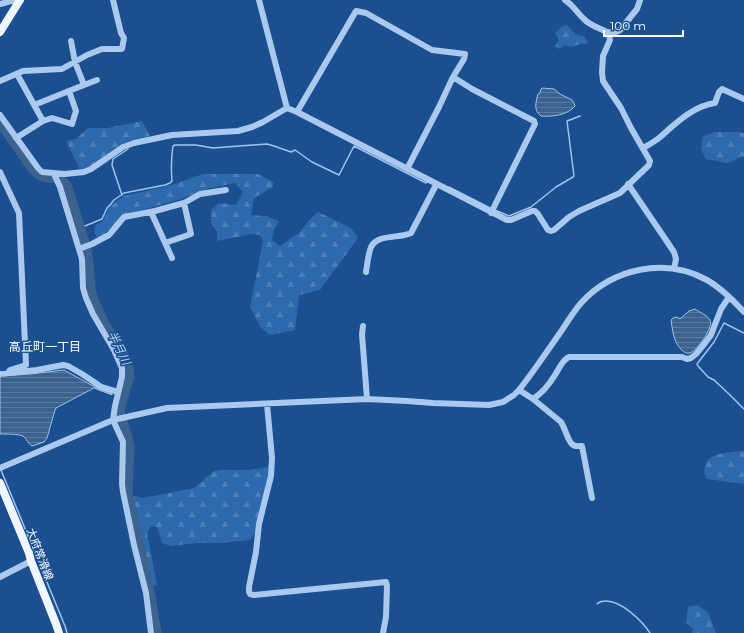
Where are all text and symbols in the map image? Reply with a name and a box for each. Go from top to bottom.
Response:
scale bar [604,12,683,38]
text: 100 m [610,18,646,33]
water label: 半月川 [105,328,135,369]
district label: 高丘町一丁目 [9,339,81,354]
street label: 大府常滑線 [24,526,56,582]

